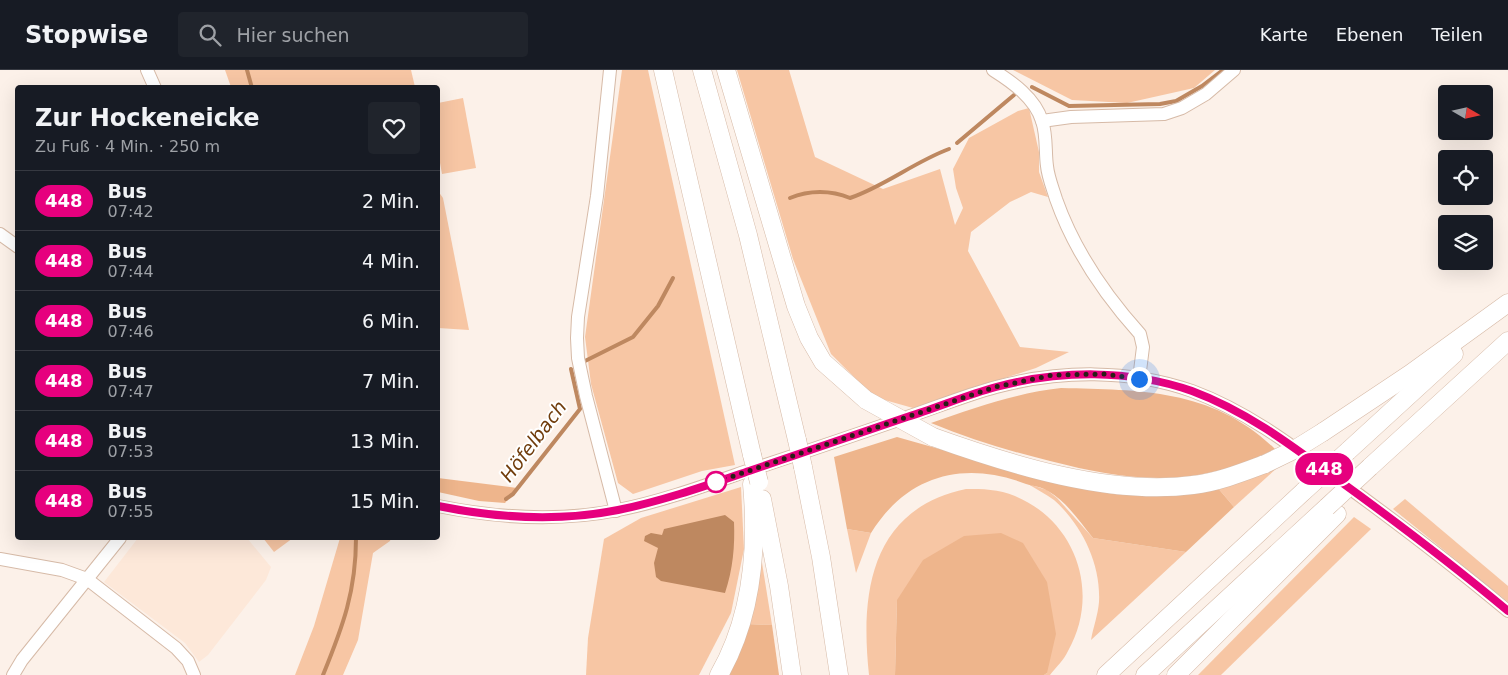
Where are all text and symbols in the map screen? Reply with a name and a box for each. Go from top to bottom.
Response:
search box [178,12,528,57]
text: Stopwise [25,21,148,49]
icon: search [196,21,224,49]
text: Hier suchen [236,24,350,46]
text: Karte [1260,24,1308,45]
text: Ebenen [1336,24,1404,45]
text: Teilen [1432,24,1483,45]
north arrow [1438,85,1492,140]
map controls [1438,85,1493,270]
button: heart [368,102,420,154]
text: Zur Hockeneicke [35,104,259,132]
text: Zu Fuß · 4 Min. · 250 m [35,137,220,156]
button: locate [1438,150,1493,205]
text: Bus [108,180,147,202]
text: 448 [45,190,83,211]
text: 2 Min. [362,190,420,212]
text: 07:42 [108,202,154,221]
button: layers [1438,215,1493,270]
text: Bus [108,240,147,262]
text: 448 [45,250,83,271]
text: 4 Min. [362,250,420,272]
text: 07:44 [108,262,154,281]
text: Bus [108,300,147,322]
text: 448 [45,310,83,331]
text: 6 Min. [362,310,420,332]
text: 07:46 [108,322,154,341]
text: Bus [108,360,147,382]
your location [1127,367,1152,392]
text: 448 [45,370,83,391]
text: 7 Min. [362,370,420,392]
text: 07:47 [108,382,154,401]
water label: Höfelbach [495,396,571,486]
text: Bus [108,420,147,442]
text: 448 [45,430,83,451]
text: 13 Min. [350,430,420,452]
text: 07:53 [108,442,154,461]
line badge: 448 [1295,453,1353,485]
text: 448 [1305,458,1343,479]
unlabelled marker [705,471,727,493]
text: Bus [108,480,147,502]
text: 448 [45,490,83,511]
text: 15 Min. [350,490,420,512]
text: 07:55 [108,502,154,521]

